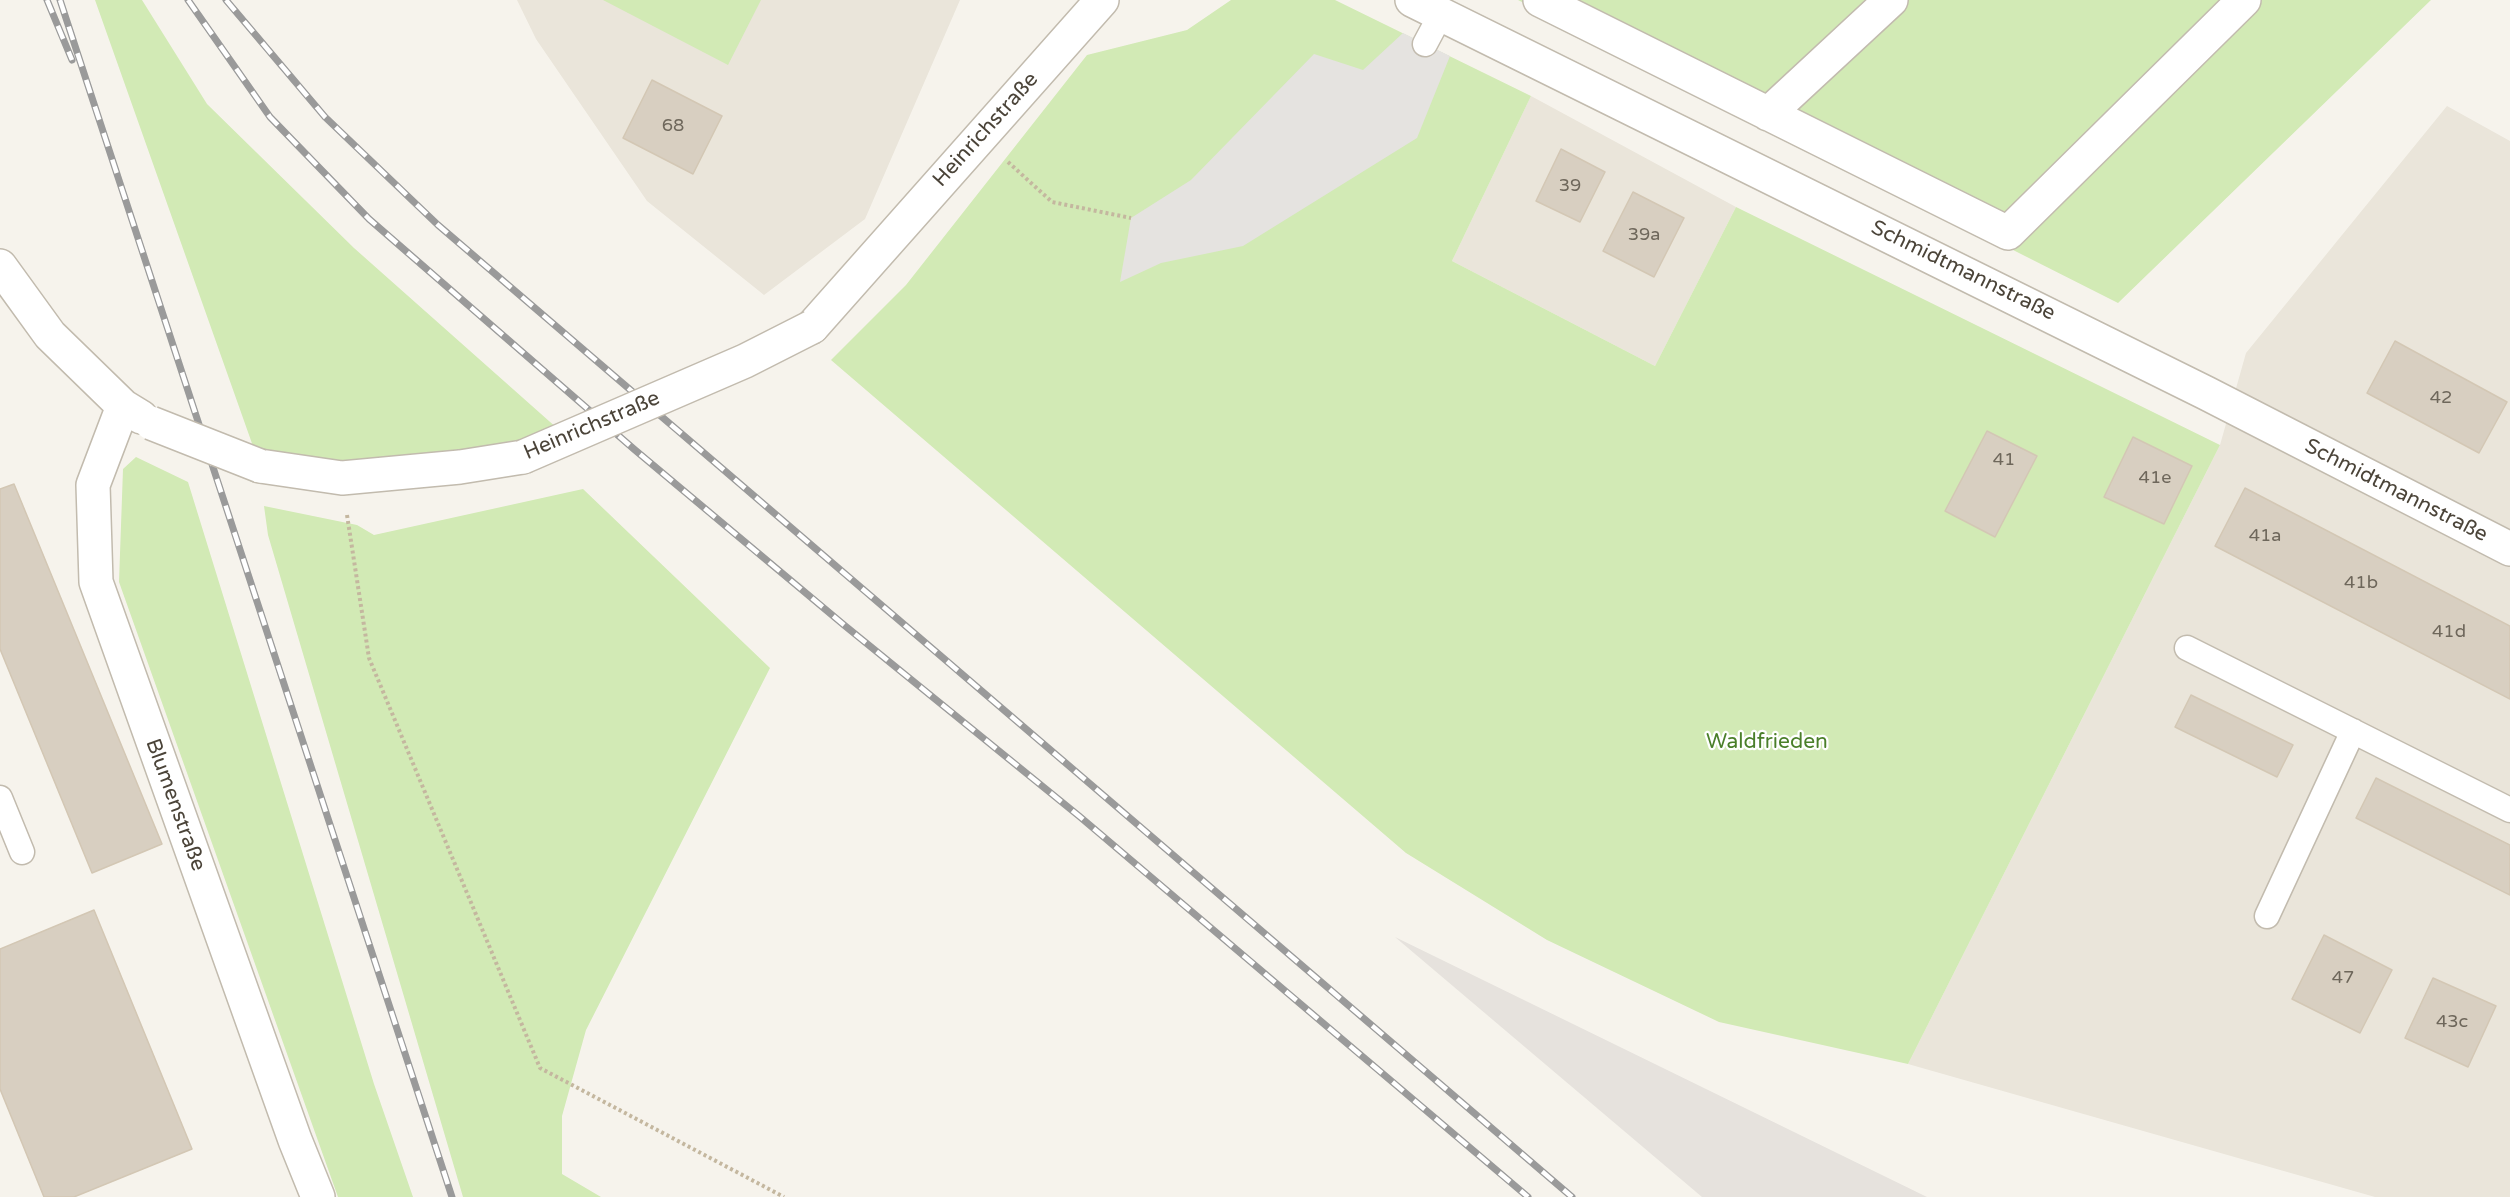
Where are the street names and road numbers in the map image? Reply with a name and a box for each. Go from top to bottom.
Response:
street label: Heinrichstraße [928,68,1044,192]
street label: Schmidtmannstraße [1867,215,2059,327]
street label: Heinrichstraße [520,386,664,466]
street label: Schmidtmannstraße [2300,434,2492,548]
street label: Blumenstraße [139,735,211,875]

